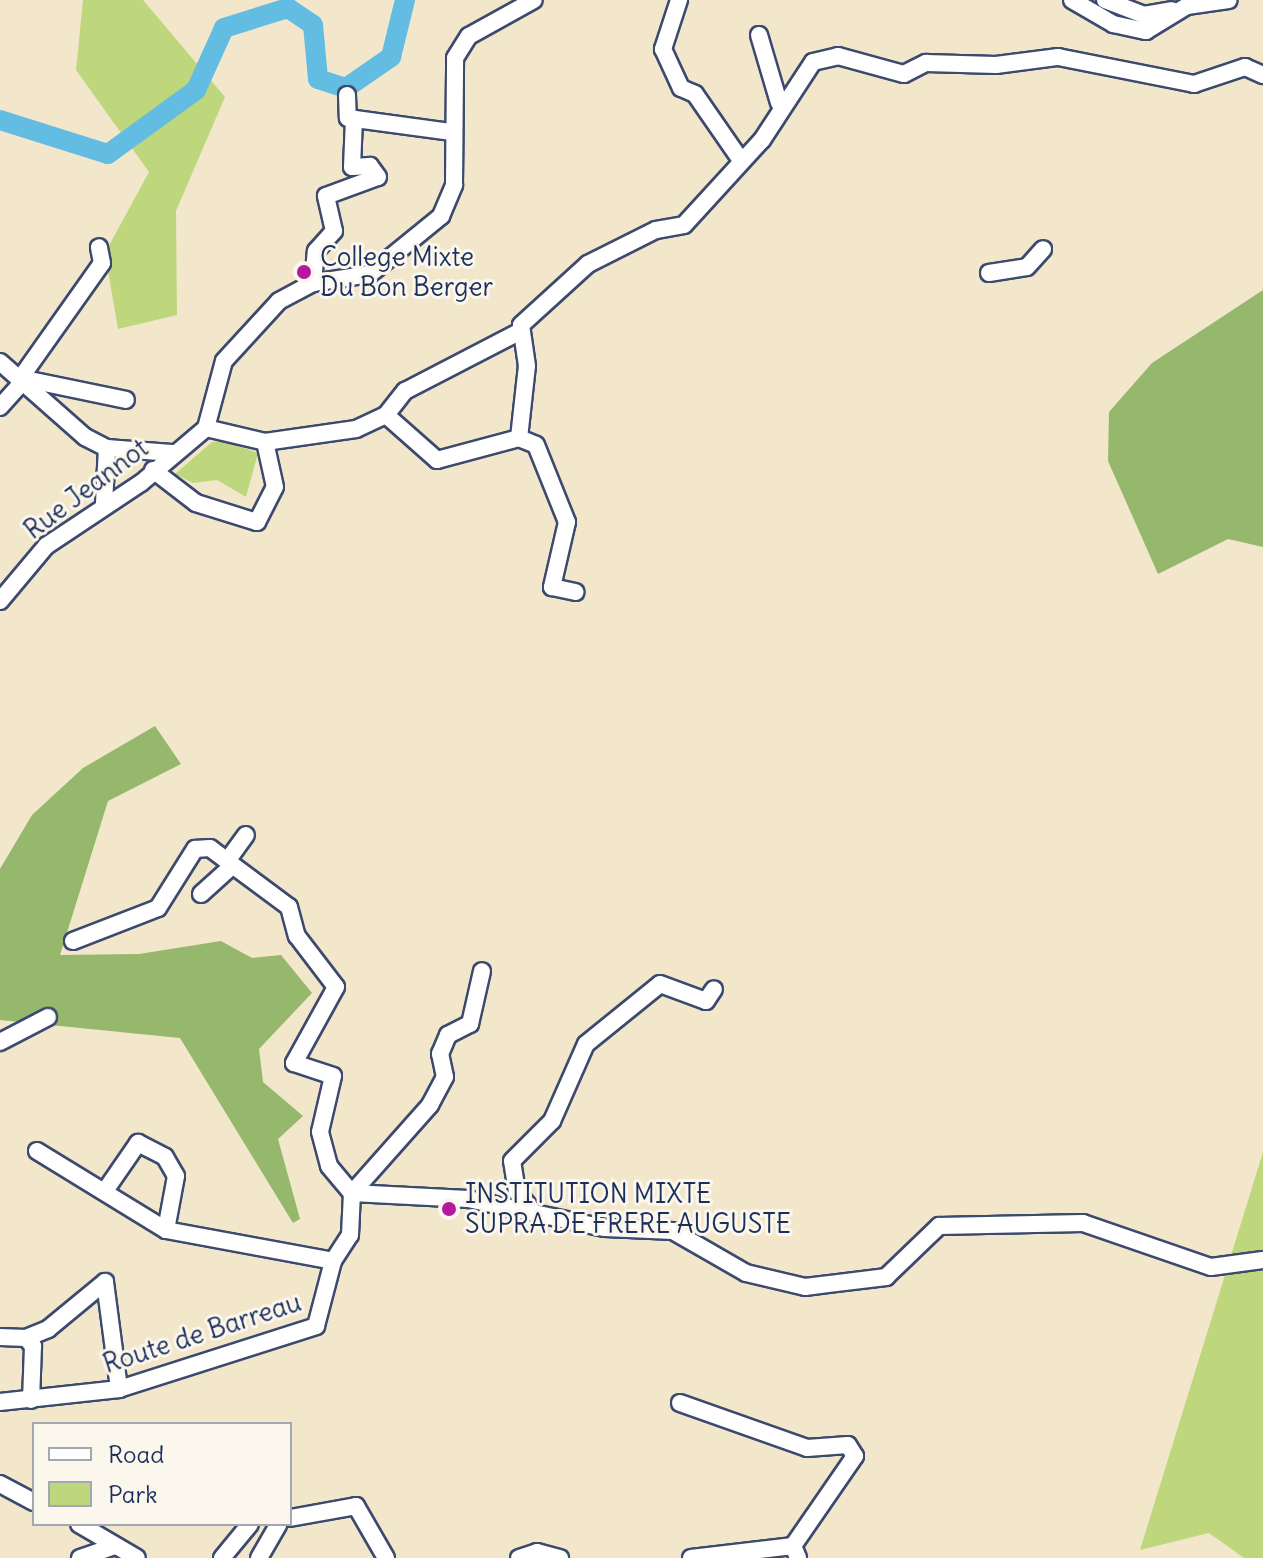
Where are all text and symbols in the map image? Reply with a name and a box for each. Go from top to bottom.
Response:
place label: College Mixte Du Bon Berger [320,241,493,302]
marker: College Mixte Du Bon Berger [295,263,313,281]
street label: Rue Jeannot [18,432,154,546]
place label: INSTITUTION MIXTE SUPRA DE FRERE AUGUSTE [465,1178,791,1240]
marker: INSTITUTION MIXTE SUPRA DE FRERE AUGUSTE [440,1200,458,1218]
street label: Route de Barreau [99,1286,305,1380]
legend [32,1422,292,1526]
text: Road [108,1439,164,1469]
text: Park [108,1479,158,1509]

